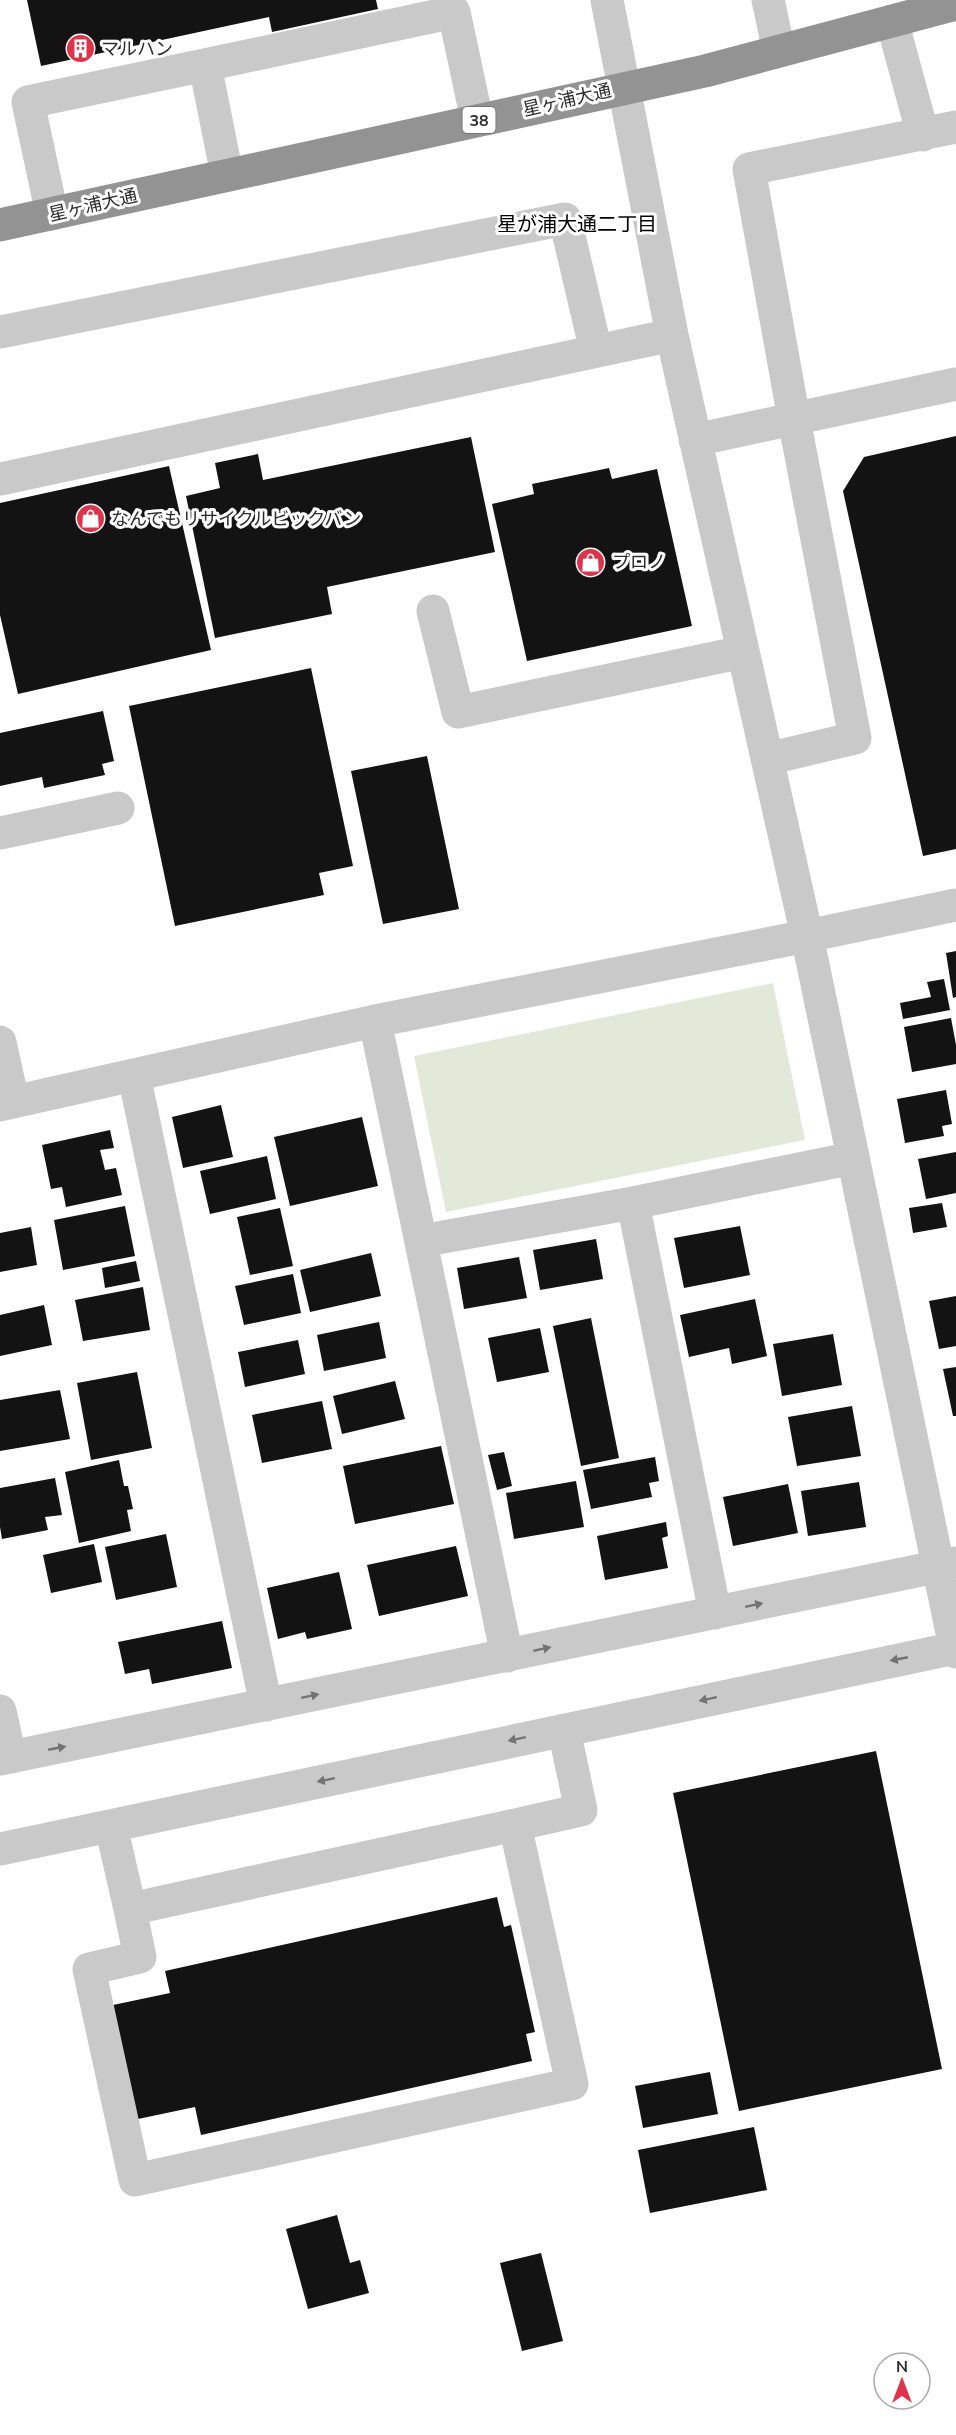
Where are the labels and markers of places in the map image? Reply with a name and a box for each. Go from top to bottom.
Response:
building icon: マルハン [64,33,96,65]
place label: マルハン [101,37,173,61]
shop icon: なんでもリサイクルビックバン [74,503,106,535]
place label: なんでもリサイクルビックバン [111,507,361,531]
shop icon: プロノ [575,546,607,578]
place label: プロノ [612,550,666,574]

